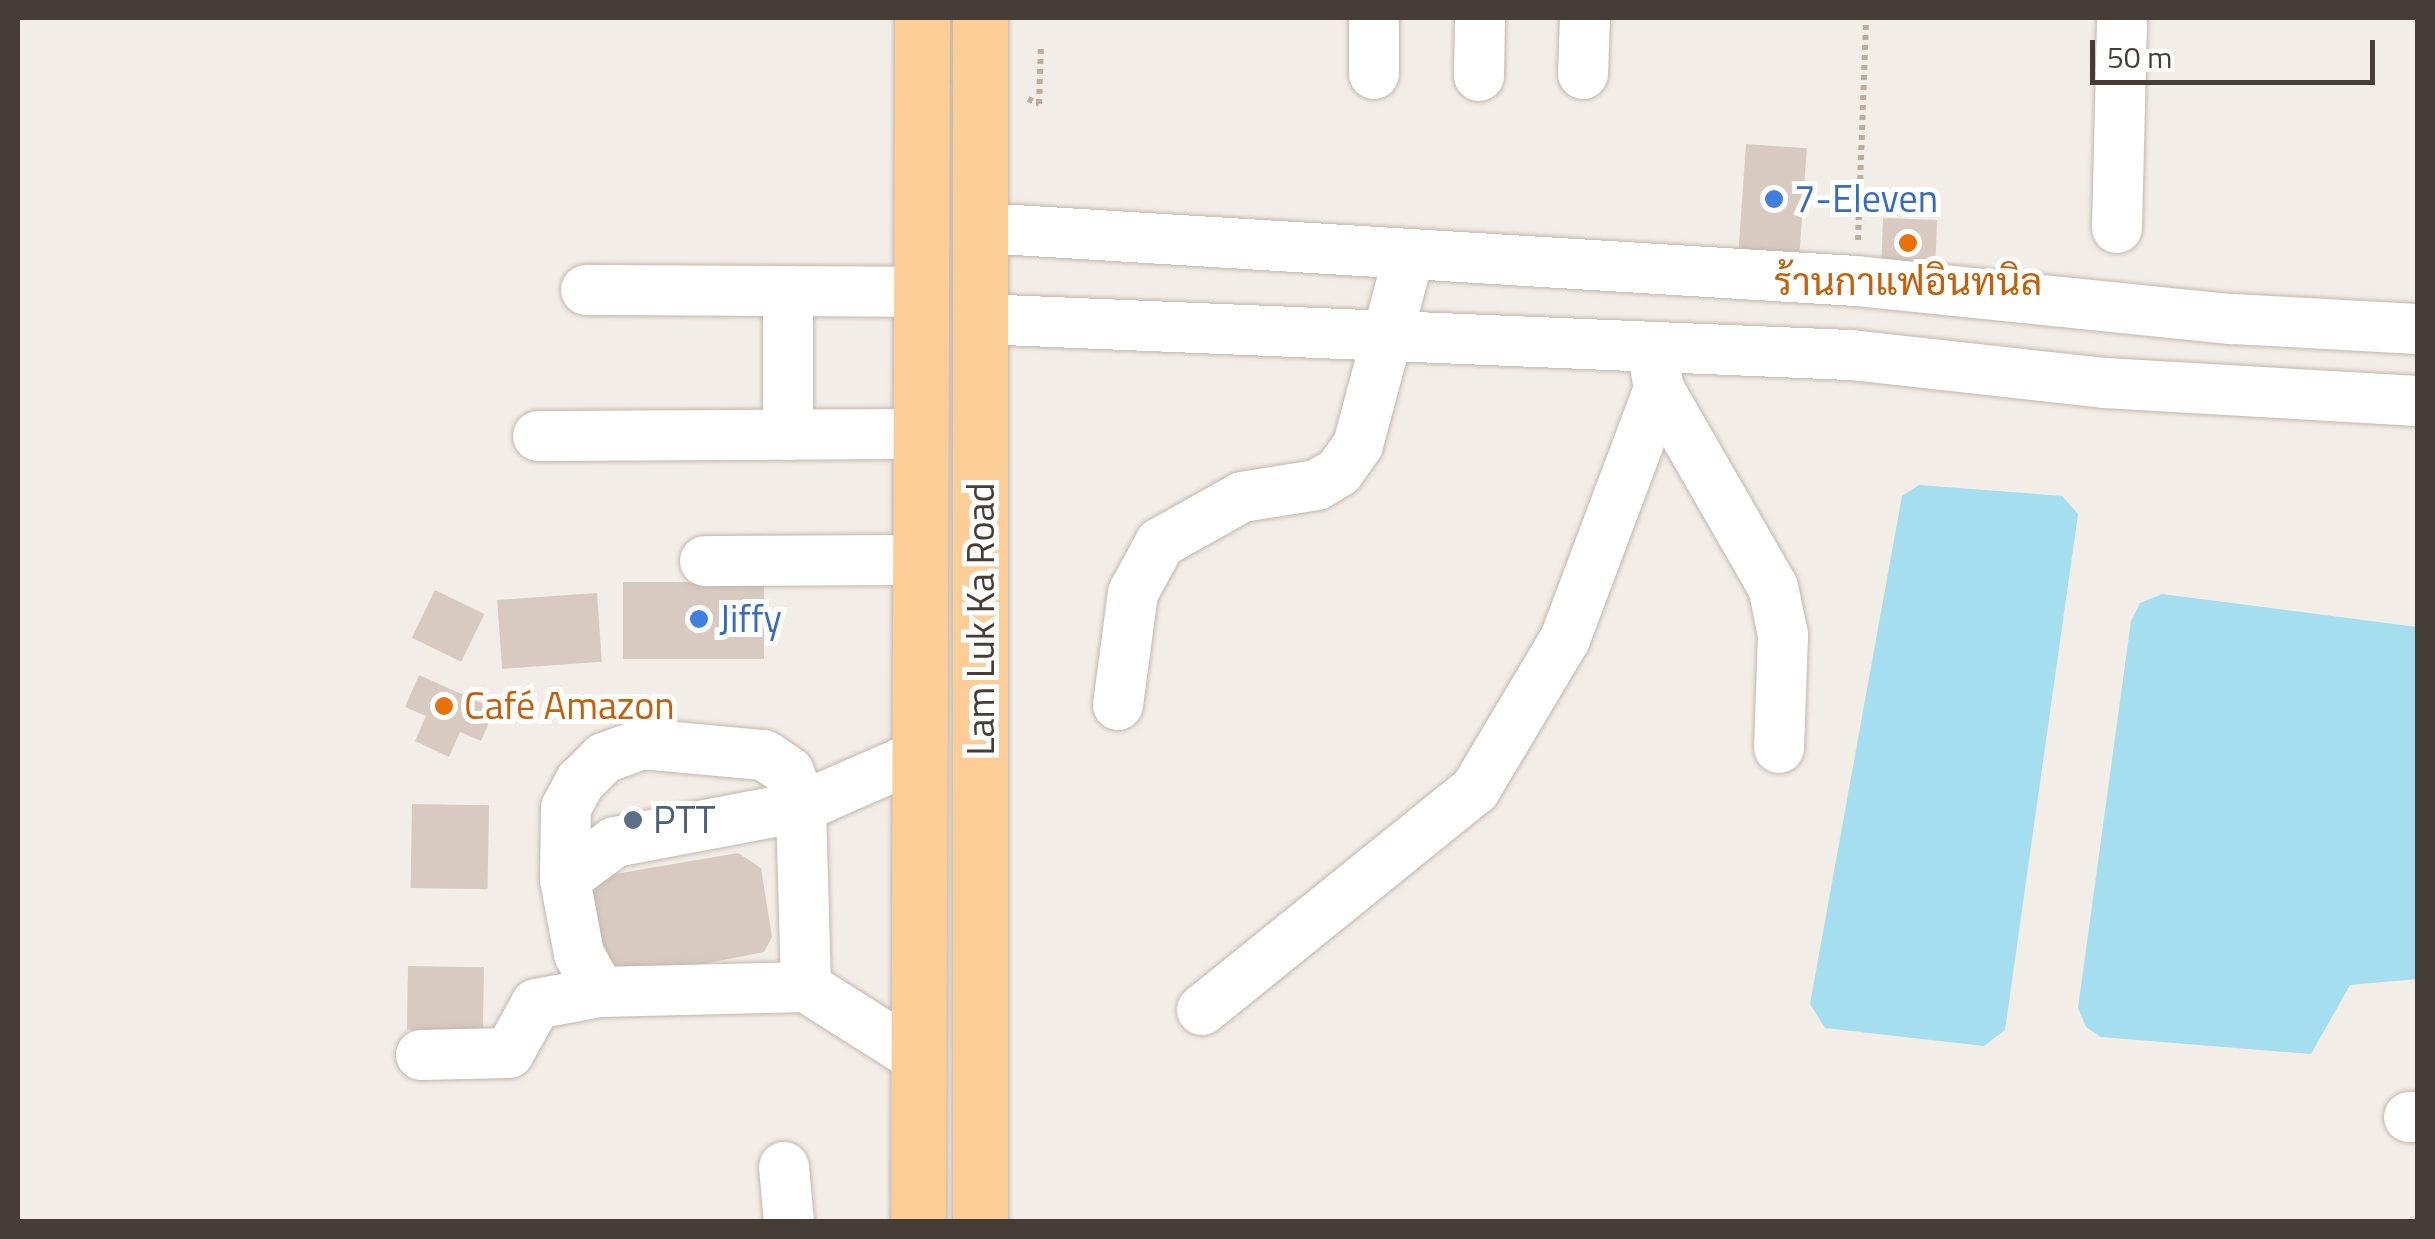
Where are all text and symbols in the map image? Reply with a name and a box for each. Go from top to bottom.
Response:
scale bar [2095,20,2380,82]
text: 50 m [2107,34,2172,80]
place label: 7-Eleven [1794,176,1938,222]
marker: 7-Eleven [1763,188,1785,210]
marker: ร้านกาแฟอินทนิล [1897,232,1919,254]
place label: ร้านกาแฟอินทนิล [1774,259,2042,305]
street label: Lam Luk Ka Road [958,482,1004,756]
place label: Jiffy [719,596,782,642]
marker: Jiffy [688,608,710,630]
place label: Café Amazon [464,683,675,729]
marker: Café Amazon [433,695,455,717]
place label: PTT [653,797,716,843]
marker: PTT [622,809,644,831]

